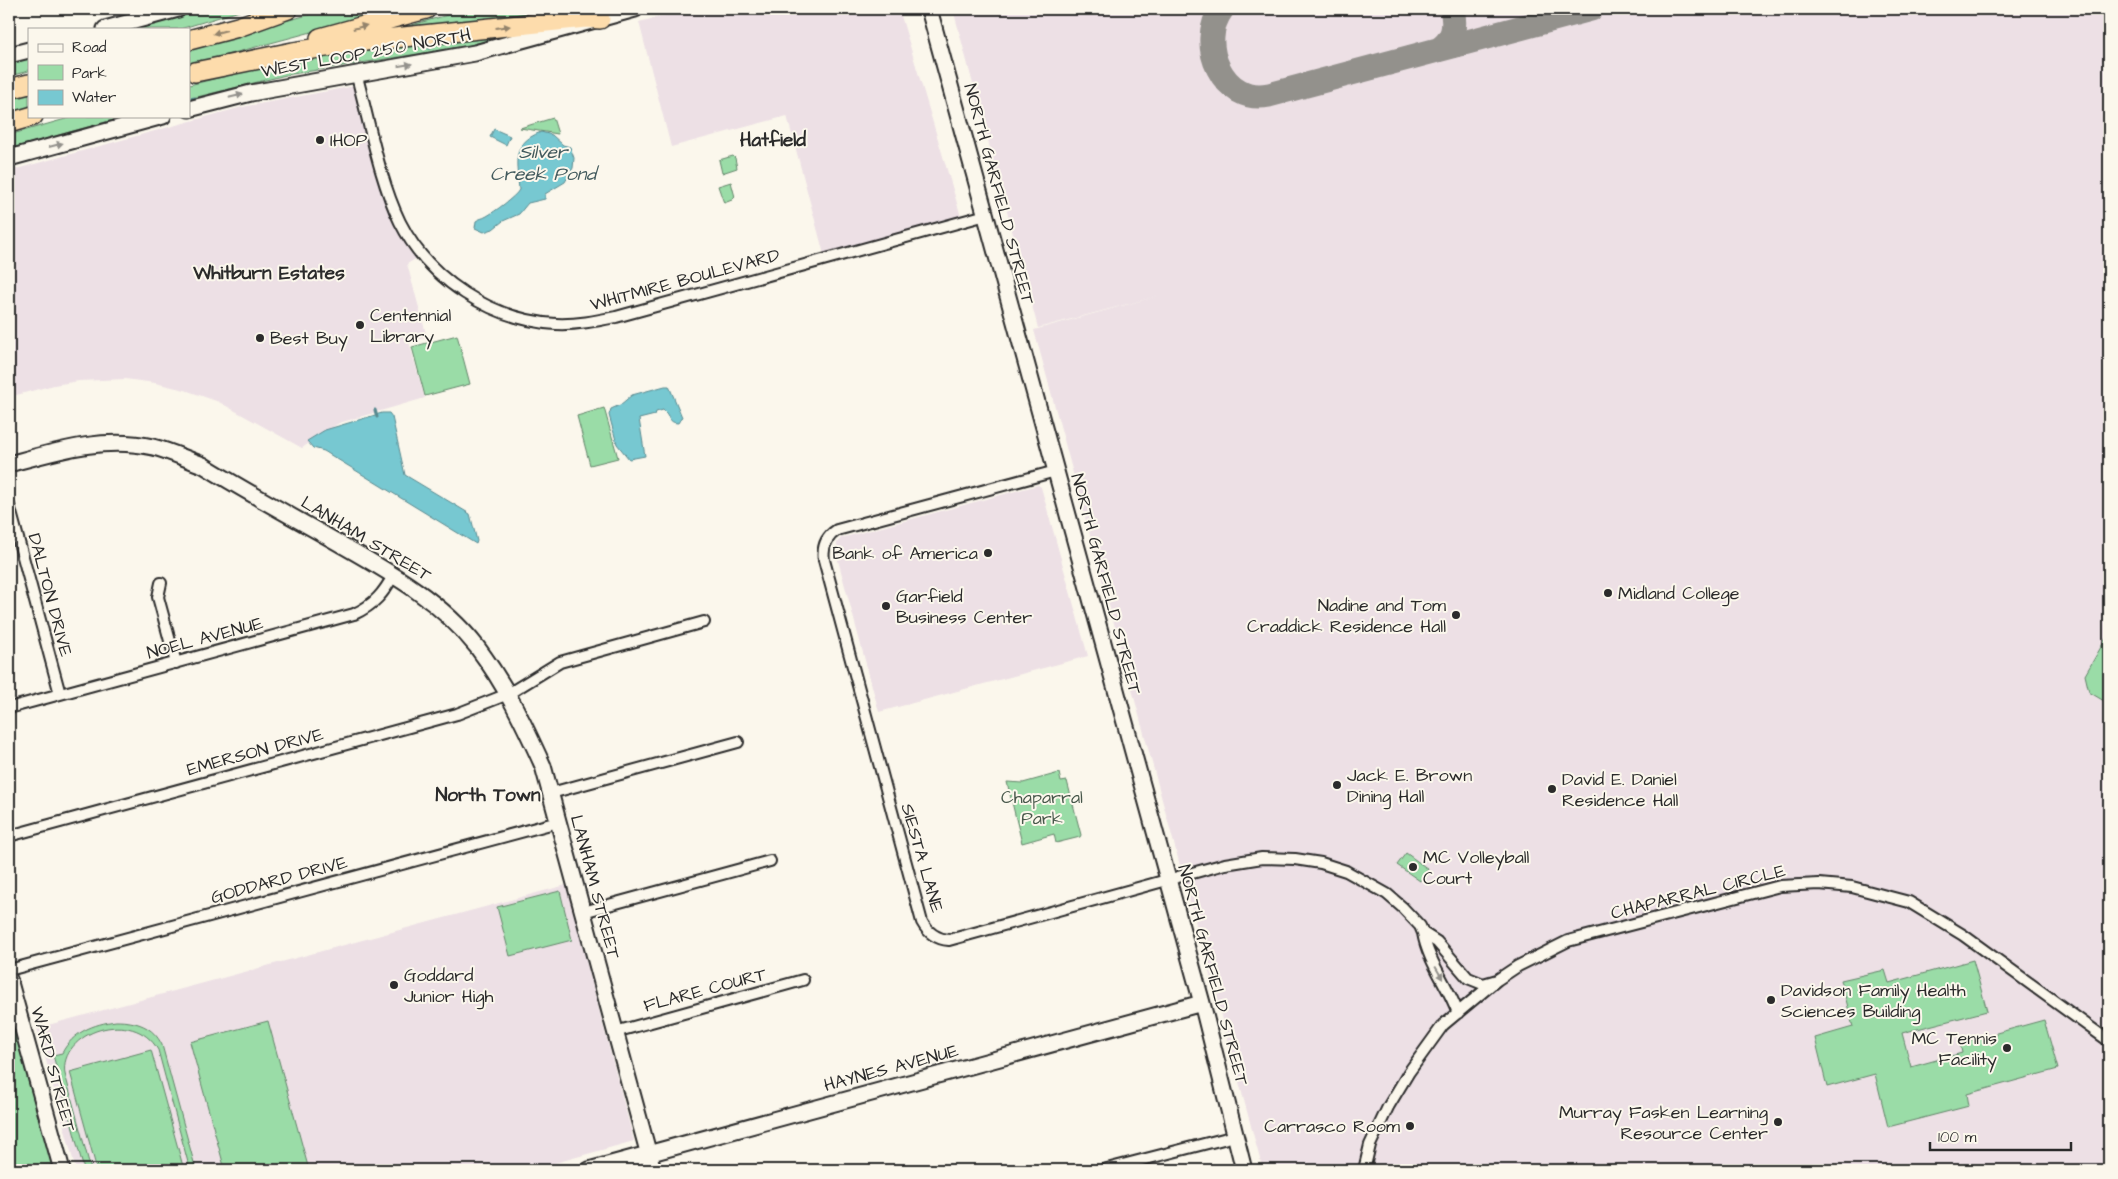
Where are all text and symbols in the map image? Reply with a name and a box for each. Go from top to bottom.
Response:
street label: WEST LOOP 250 NORTH [259,22,473,84]
one-way arrow [353,23,368,31]
one-way arrow [495,23,511,31]
legend [28,28,190,118]
one-way arrow [212,28,227,36]
text: Road [72,37,107,58]
one-way arrow [397,61,413,69]
text: Park [72,63,107,84]
street label: NORTH GARFIELD STREET [957,81,1041,308]
text: Water [72,87,116,108]
one-way arrow [228,92,243,100]
district label: Hatfield [740,127,806,154]
place label: IHOP [330,128,368,153]
marker: IHOP [314,134,326,146]
water label: Silver Creek Pond [490,139,600,188]
one-way arrow [48,141,63,149]
street label: WHITMIRE BOULEVARD [587,243,783,317]
district label: Whitburn Estates [192,260,345,287]
place label: Centennial Library [370,303,451,350]
marker: Centennial Library [354,319,366,331]
place label: Best Buy [270,326,348,352]
marker: Best Buy [254,332,266,344]
street label: NORTH GARFIELD STREET [1064,471,1148,698]
street label: LANHAM STREET [296,490,437,588]
street label: DALTON DRIVE [22,531,79,660]
place label: Bank of America [832,541,978,566]
marker: Bank of America [982,547,994,559]
place label: Midland College [1618,581,1740,607]
place label: Garfield Business Center [896,584,1032,630]
marker: Midland College [1602,587,1614,599]
place label: Nadine and Tom Craddick Residence Hall [1247,593,1446,639]
marker: Garfield Business Center [880,600,892,612]
marker: Nadine and Tom Craddick Residence Hall [1450,609,1462,621]
street label: NOEL AVENUE [144,610,266,665]
street label: EMERSON DRIVE [184,722,326,782]
place label: Jack E. Brown Dining Hall [1347,763,1472,810]
place label: David E. Daniel Residence Hall [1562,767,1679,813]
marker: Jack E. Brown Dining Hall [1331,779,1343,791]
district label: North Town [435,782,541,809]
marker: David E. Daniel Residence Hall [1546,783,1558,795]
park label: Chaparral Park [1001,785,1083,831]
street label: SIESTA LANE [894,801,950,916]
street label: LANHAM STREET [564,812,626,962]
place label: MC Volleyball Court [1423,845,1530,891]
street label: GODDARD DRIVE [208,850,350,910]
street label: CHAPARRAL CIRCLE [1608,858,1788,926]
marker: MC Volleyball Court [1407,861,1419,873]
street label: NORTH GARFIELD STREET [1171,862,1255,1089]
street label: FLARE COURT [641,961,770,1018]
place label: Goddard Junior High [404,963,494,1010]
one-way arrow [1435,966,1444,980]
place label: Davidson Family Health Sciences Building [1781,978,1966,1025]
marker: Goddard Junior High [388,979,400,991]
marker: Davidson Family Health Sciences Building [1765,994,1777,1006]
street label: WARD STREET [24,1004,82,1135]
place label: MC Tennis Facility [1911,1026,1997,1073]
street label: HAYNES AVENUE [821,1038,961,1098]
marker: MC Tennis Facility [2001,1042,2013,1054]
place label: Murray Fasken Learning Resource Center [1559,1100,1768,1146]
place label: Carrasco Room [1264,1114,1400,1139]
marker: Murray Fasken Learning Resource Center [1772,1116,1784,1128]
scale bar [1930,1119,2072,1151]
marker: Carrasco Room [1404,1120,1416,1132]
text: 100 m [1938,1127,1977,1148]

